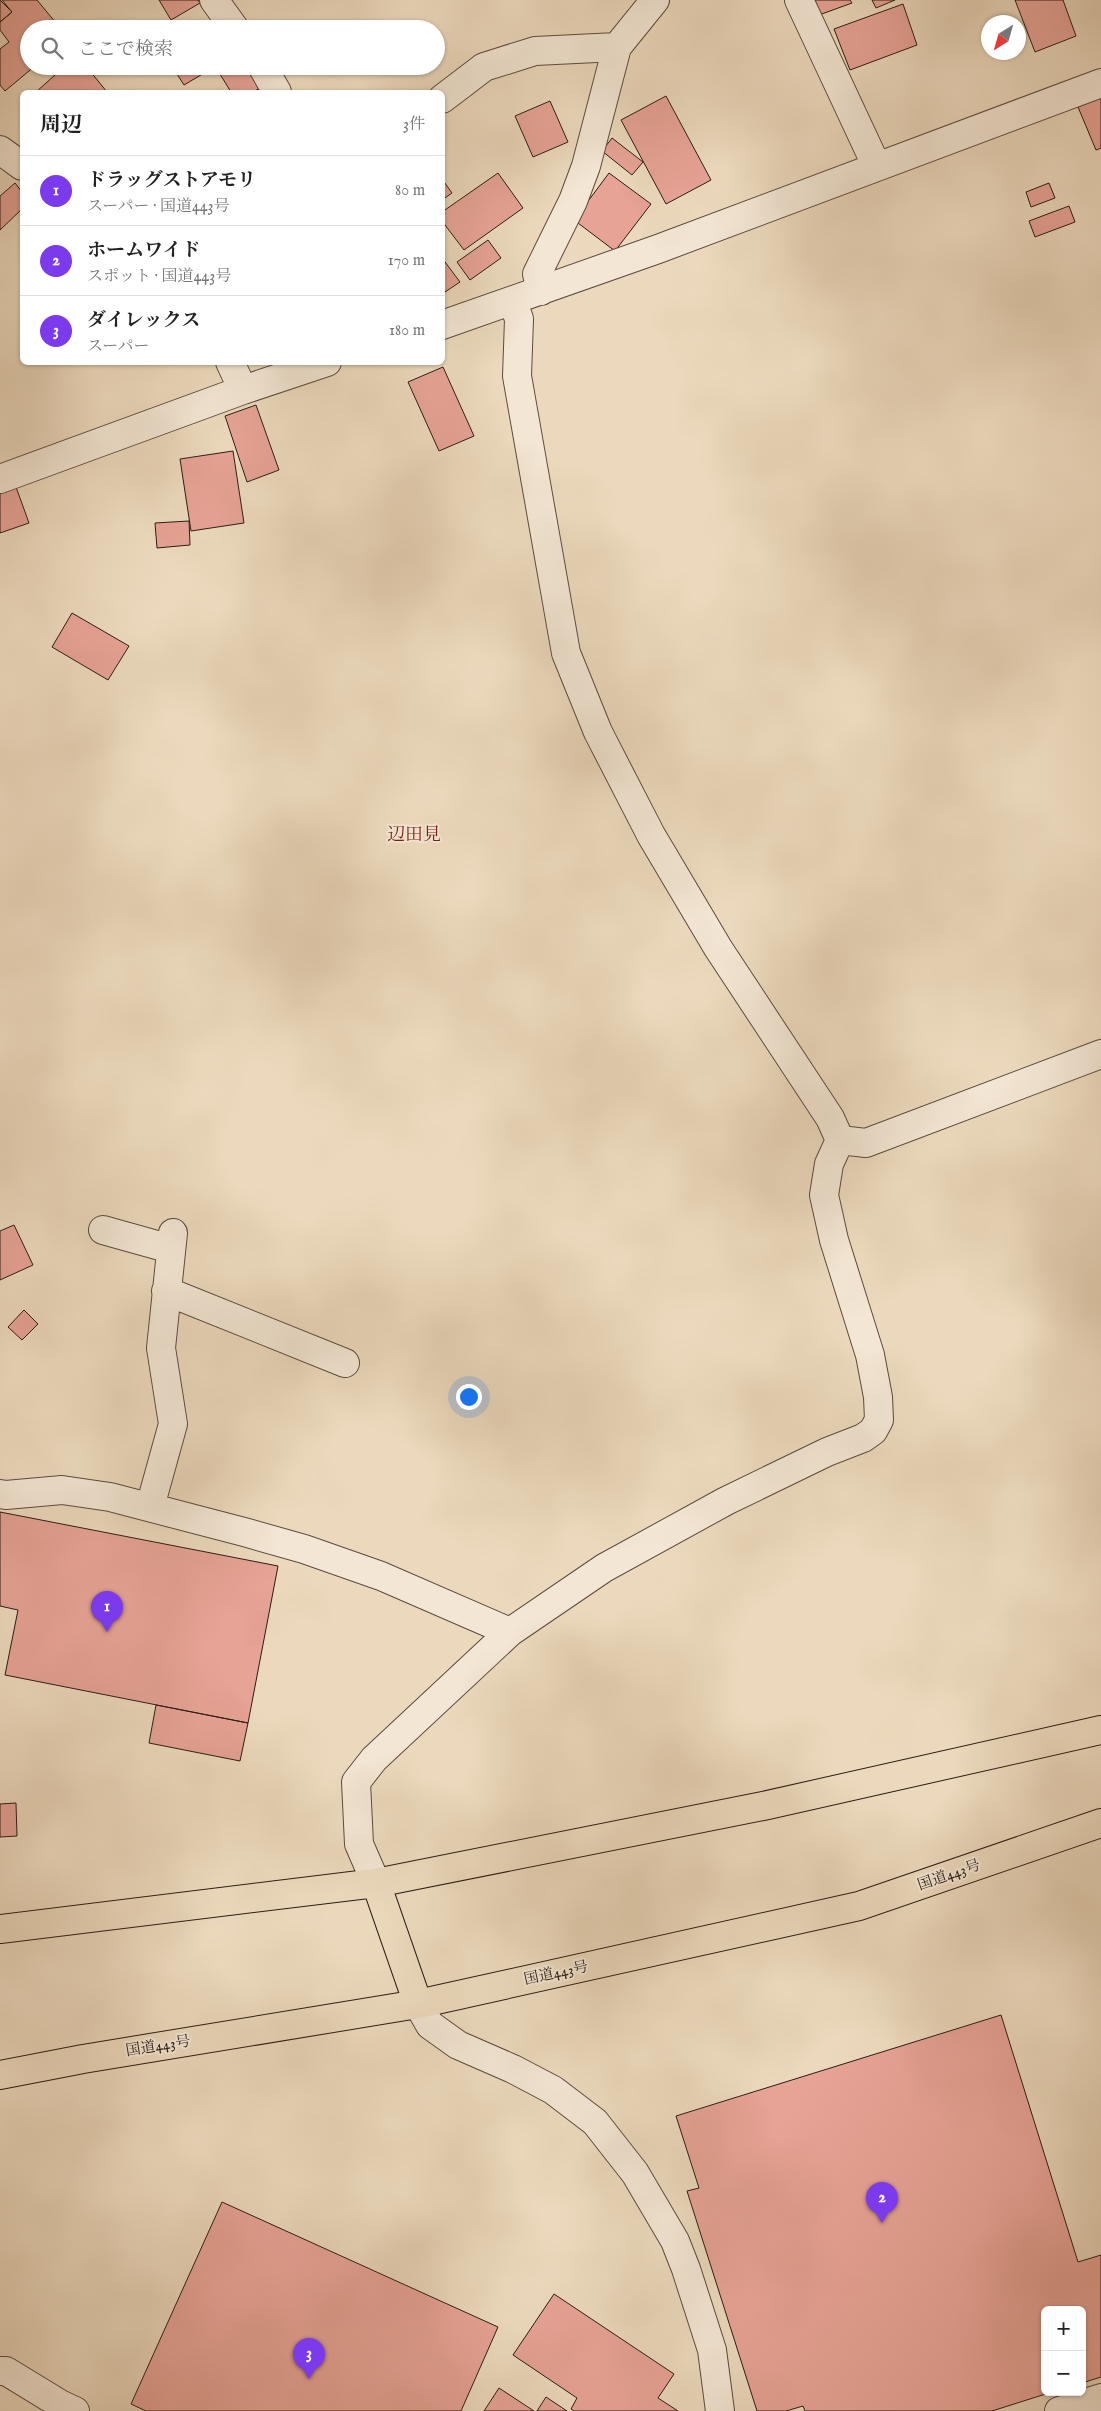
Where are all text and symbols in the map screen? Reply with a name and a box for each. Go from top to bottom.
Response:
north arrow [981,15,1026,60]
search box [20,20,445,75]
icon: search [38,34,66,62]
text: ここで検索 [78,38,173,62]
text: 周辺 [40,112,82,139]
text: 3件 [403,115,425,135]
text: ドラッグストアモリ [87,169,256,193]
text: 1 [53,181,59,201]
text: 80 m [395,181,425,201]
text: スーパー · 国道443号 [87,197,230,217]
text: ホームワイド [87,239,200,263]
text: 2 [52,251,60,271]
text: 170 m [388,251,425,271]
text: スポット · 国道443号 [87,267,231,287]
text: ダイレックス [87,309,200,333]
text: 3 [53,321,59,341]
text: 180 m [389,321,425,341]
text: スーパー [87,337,149,357]
district label: 辺田見 [387,824,441,847]
your location [456,1384,482,1410]
pin: 1 [91,1591,123,1632]
street label: 国道443号 [915,1855,983,1895]
street label: 国道443号 [522,1957,590,1989]
street label: 国道443号 [124,2032,192,2060]
pin: 2 [866,2182,898,2223]
map controls [1041,2306,1086,2396]
button: + [1041,2306,1086,2351]
pin: 3 [293,2338,325,2379]
button: − [1041,2351,1086,2396]

